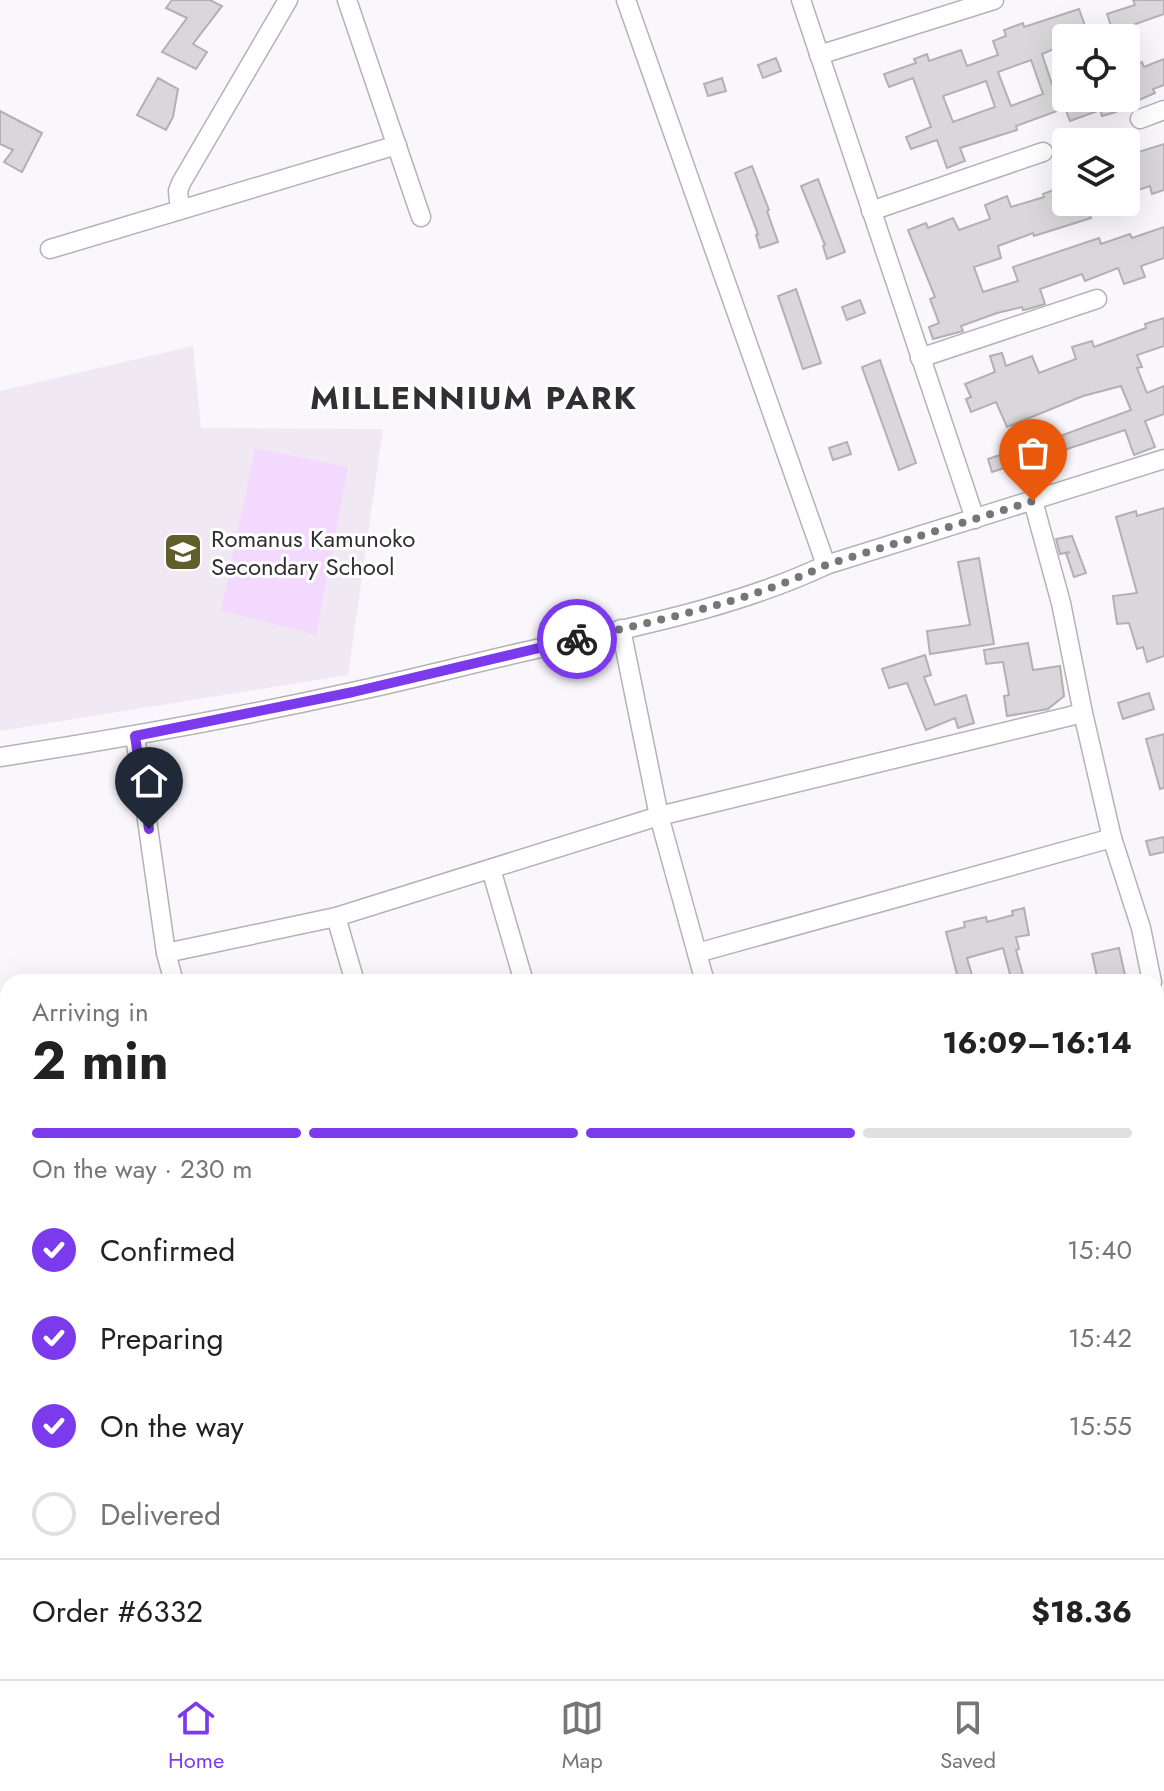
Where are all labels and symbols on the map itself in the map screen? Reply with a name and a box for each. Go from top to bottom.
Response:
district label: MILLENNIUM PARK [310,375,638,421]
pin [999,419,1067,501]
place label: Romanus Kamunoko Secondary School [211,521,415,584]
school or university icon: Romanus Kamunoko Secondary School [162,531,204,573]
courier [537,599,617,679]
pin [115,747,183,829]

